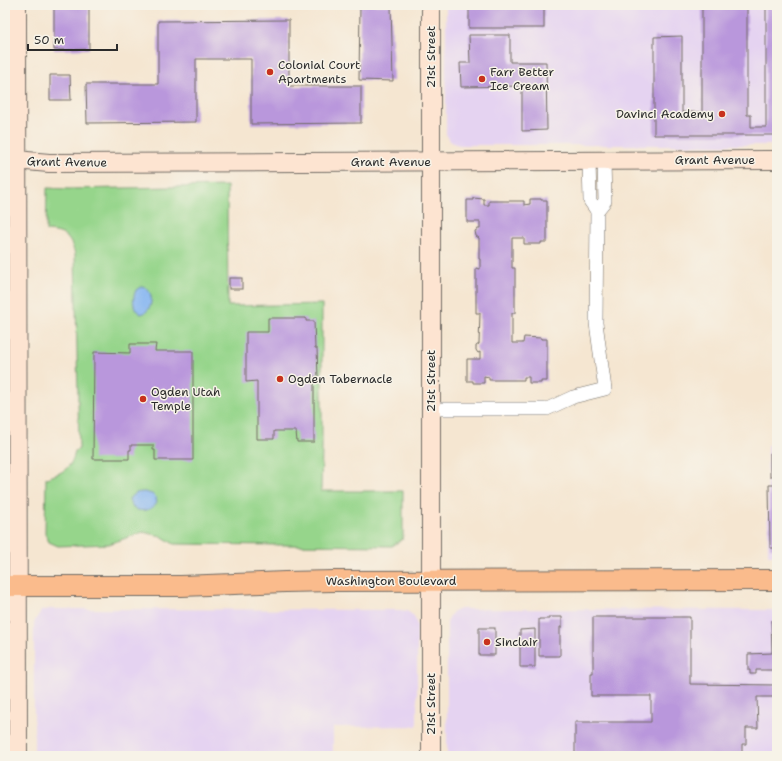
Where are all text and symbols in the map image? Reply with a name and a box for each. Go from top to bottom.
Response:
scale bar [28,26,117,52]
street label: 21st Street [423,26,439,88]
text: 50 m [34,32,64,48]
place label: Colonial Court Apartments [278,57,360,87]
place label: Farr Better Ice Cream [490,64,555,94]
marker: Colonial Court Apartments [265,67,275,77]
marker: Farr Better Ice Cream [477,74,487,84]
place label: Davinci Academy [616,106,714,122]
marker: Davinci Academy [717,109,727,119]
street label: Grant Avenue [675,152,755,168]
street label: Grant Avenue [27,153,107,171]
street label: Grant Avenue [351,154,431,170]
street label: 21st Street [423,350,439,412]
place label: Ogden Tabernacle [288,371,393,387]
marker: Ogden Tabernacle [275,374,285,384]
place label: Ogden Utah Temple [151,384,220,414]
marker: Ogden Utah Temple [138,394,148,404]
street label: Washington Boulevard [326,573,457,589]
place label: Sinclair [495,634,538,650]
marker: Sinclair [482,637,492,647]
street label: 21st Street [423,673,439,735]

